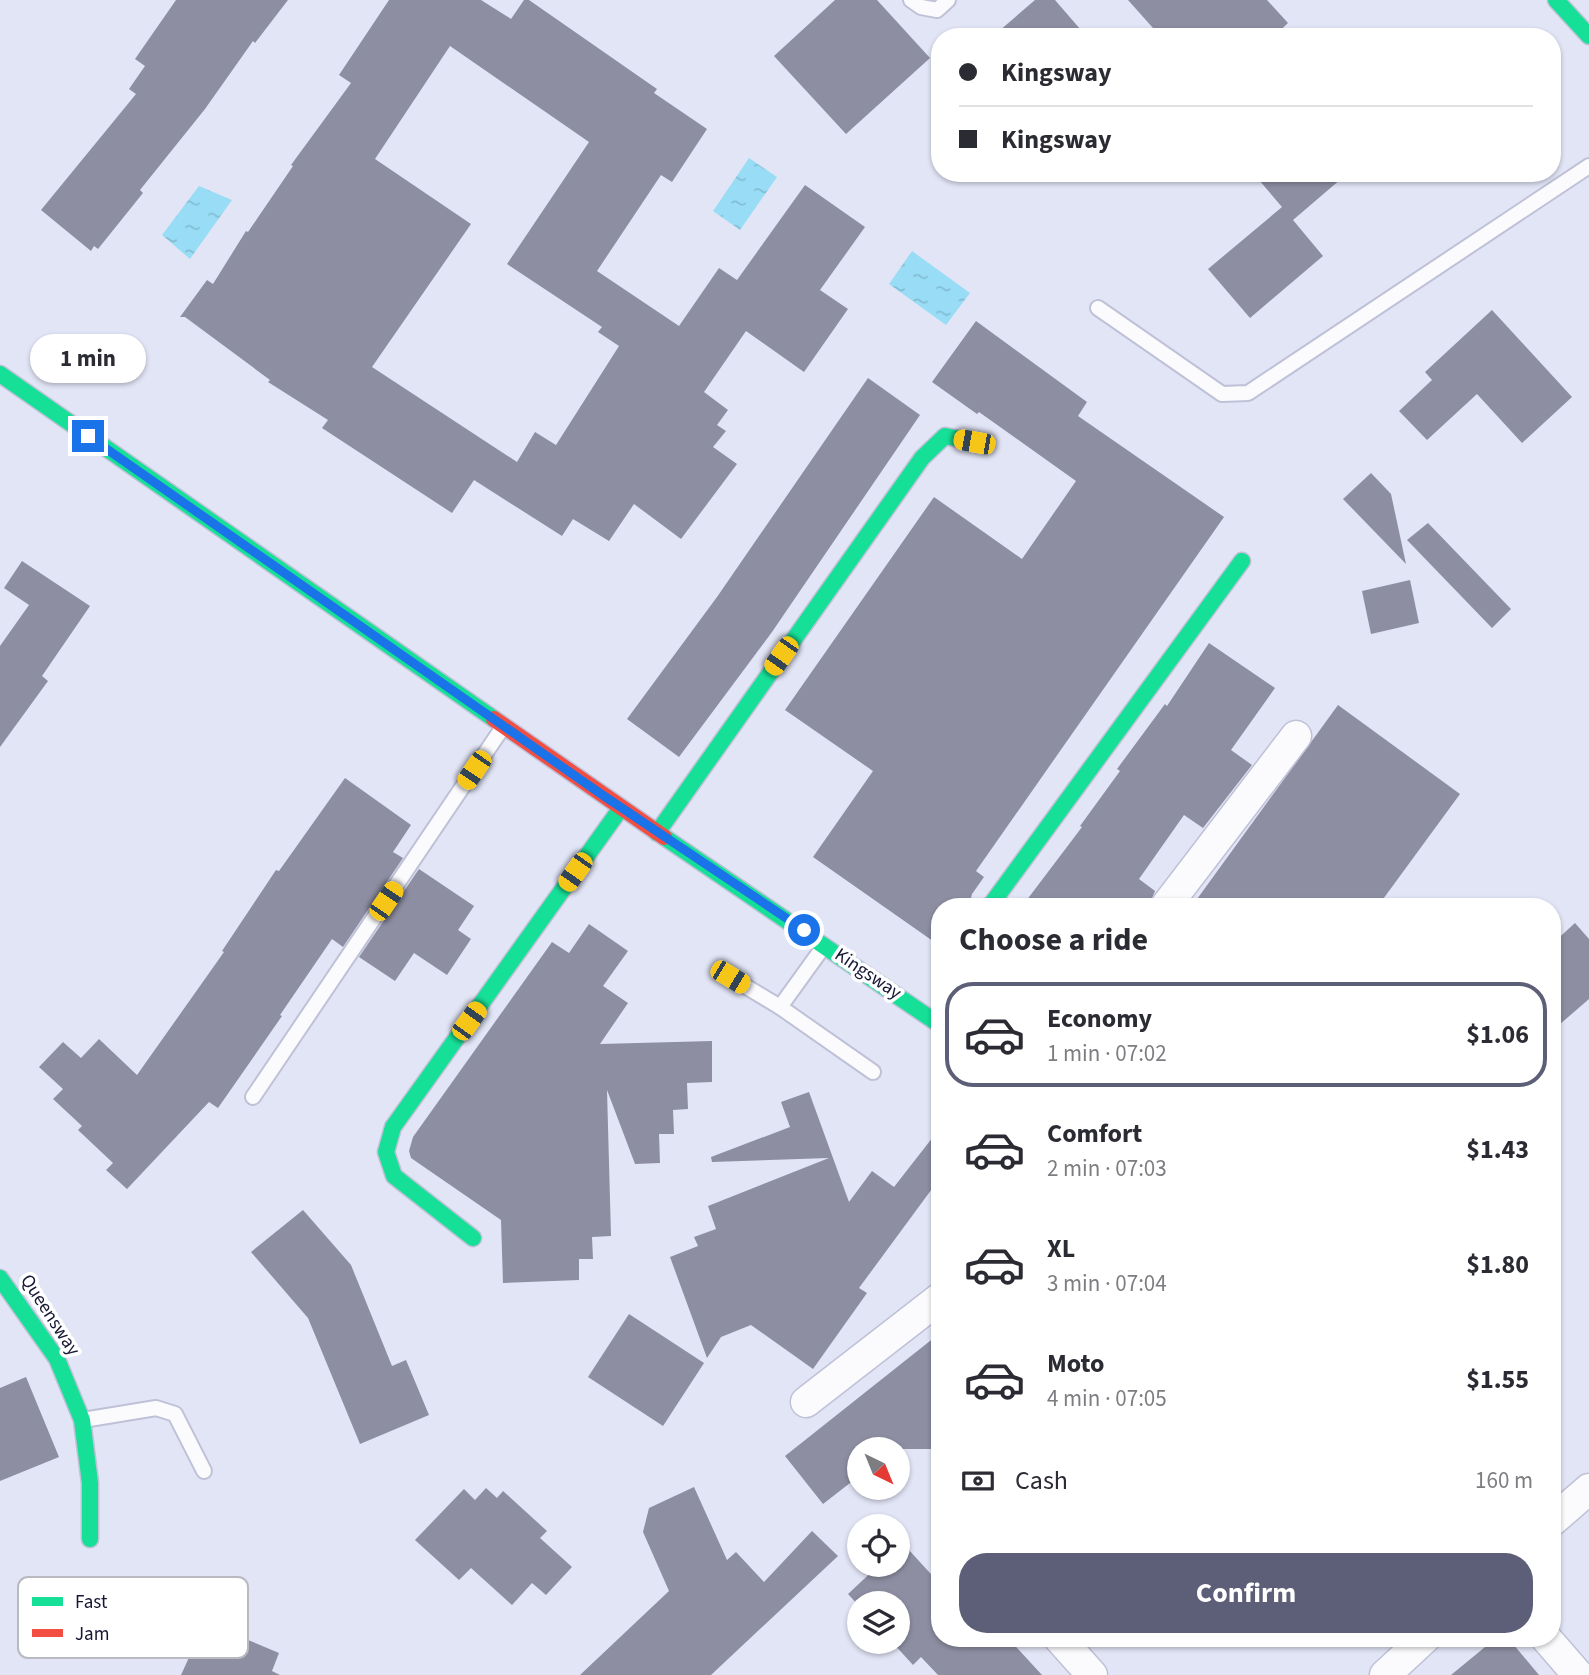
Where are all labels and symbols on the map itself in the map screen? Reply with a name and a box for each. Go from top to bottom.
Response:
callout: 1 min [30,334,146,384]
route end [72,420,104,452]
car [952,428,997,456]
car [761,633,802,679]
car [454,747,495,793]
car [555,849,596,895]
car [366,878,407,924]
route start [788,914,820,946]
street label: Kingsway [829,942,907,1006]
car [707,957,754,997]
car [449,998,490,1044]
street label: Queensway [14,1269,86,1361]
north arrow [847,1437,910,1500]
legend [18,1577,248,1658]
text: Fast [75,1589,108,1616]
text: Jam [75,1621,109,1648]

